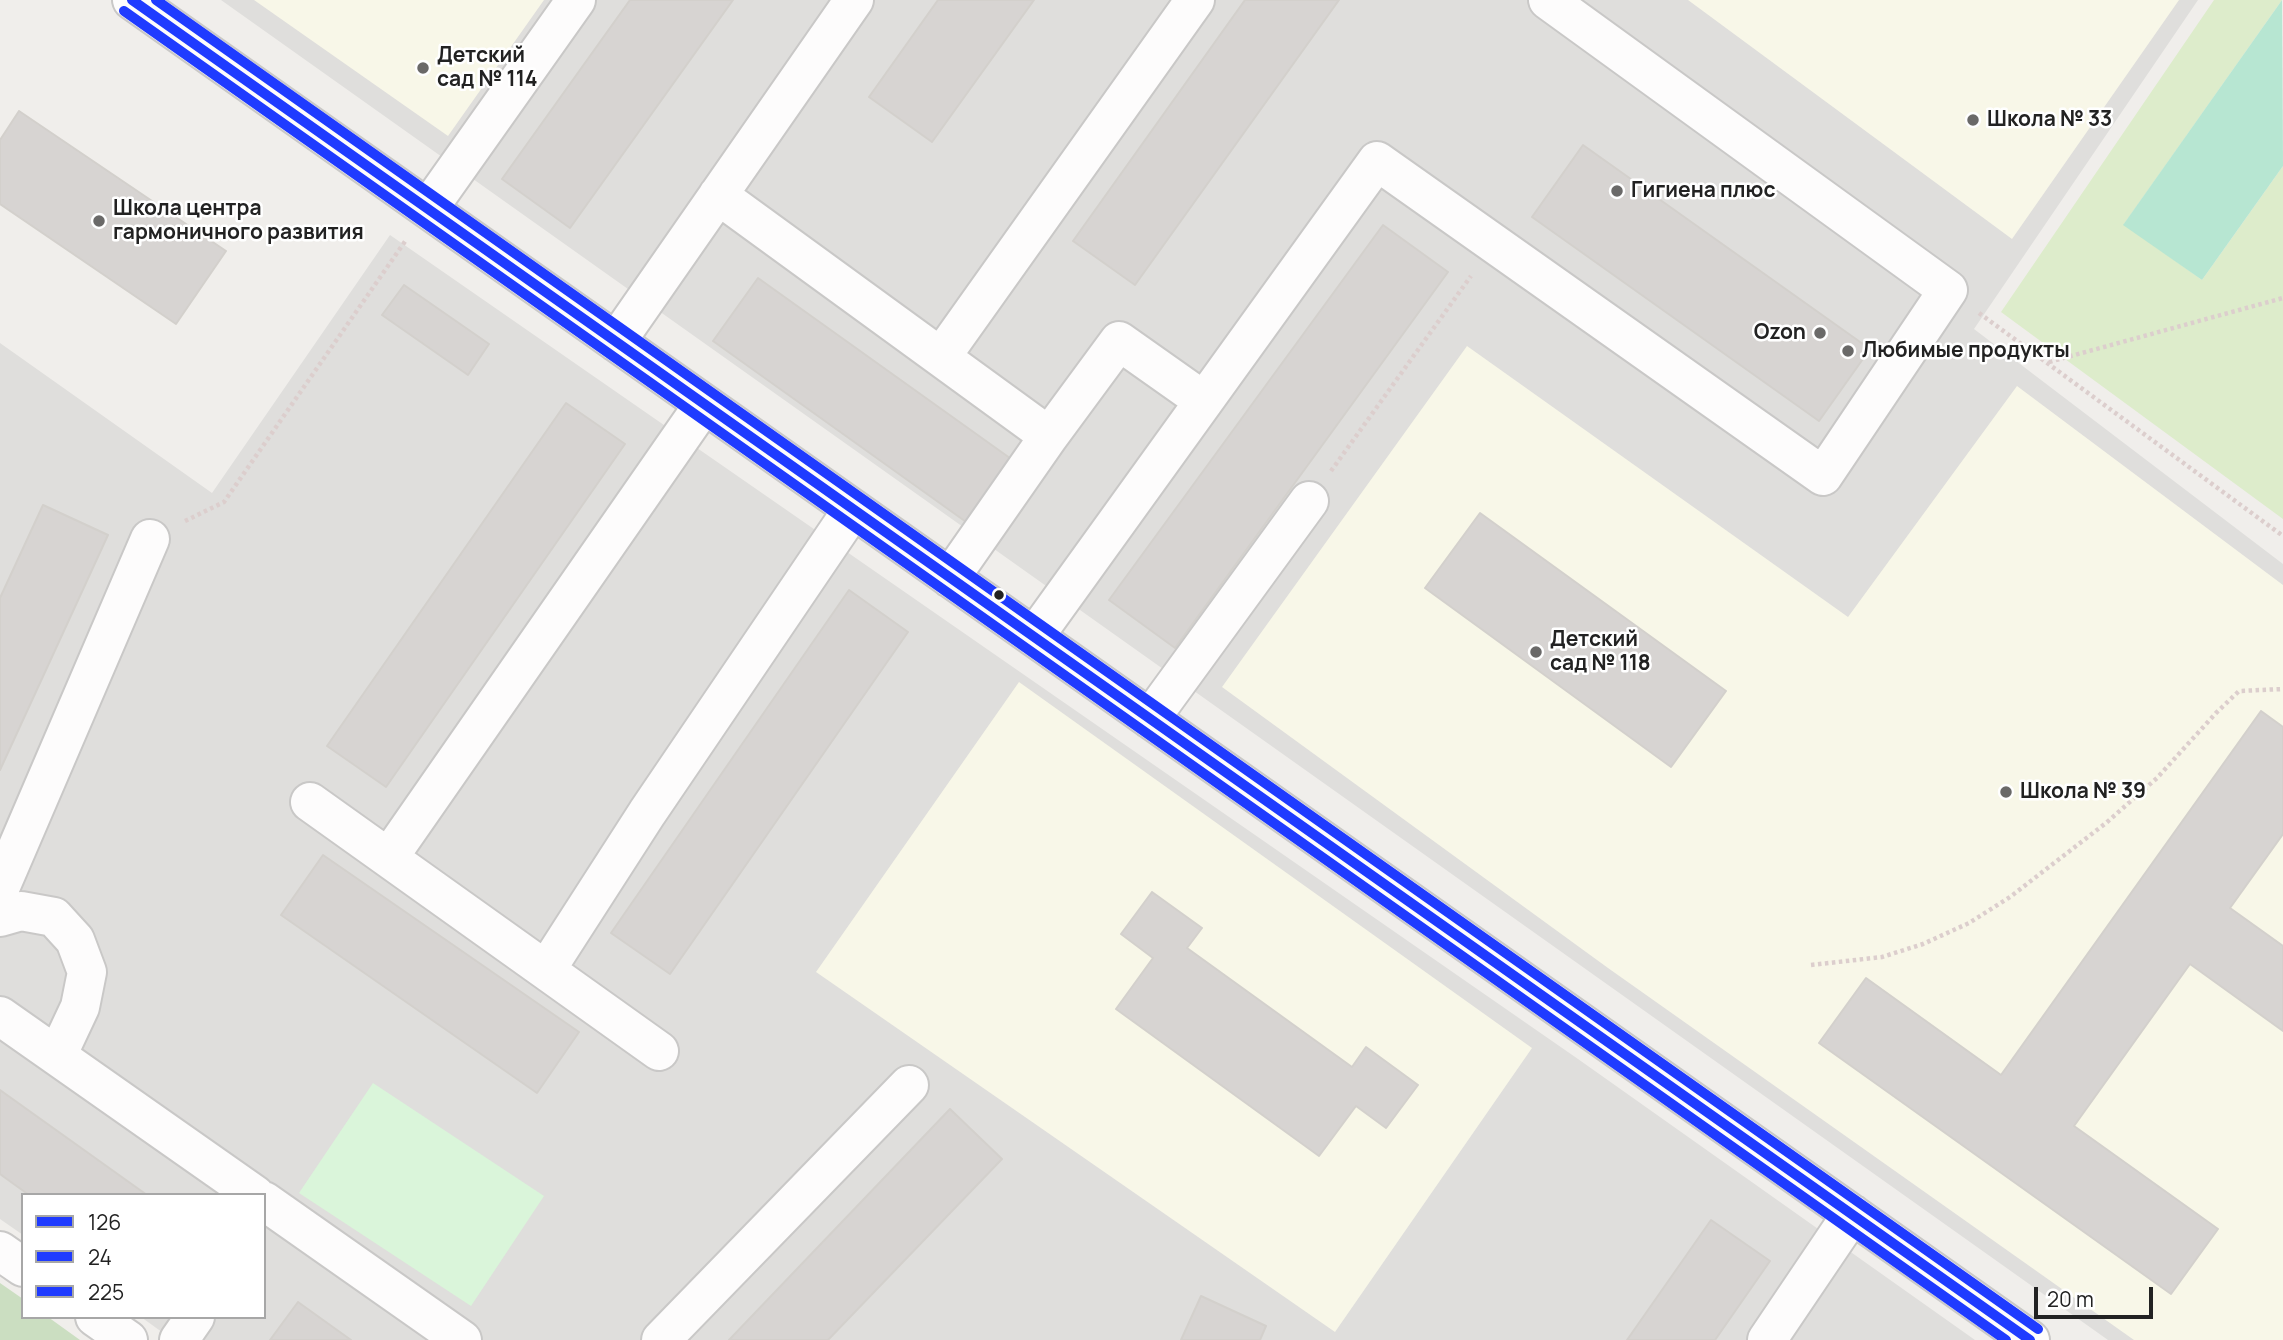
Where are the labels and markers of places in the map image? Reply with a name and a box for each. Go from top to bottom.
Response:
place label: Детский сад № 114 [437,43,538,93]
marker: Детский сад № 114 [415,60,431,76]
place label: Школа № 33 [1987,107,2112,133]
marker: Школа № 33 [1965,112,1981,128]
place label: Гигиена плюс [1631,178,1776,204]
marker: Гигиена плюс [1609,183,1625,199]
place label: Школа центра гармоничного развития [113,196,364,246]
marker: Школа центра гармоничного развития [91,213,107,229]
place label: Ozon [1754,320,1806,346]
marker: Ozon [1812,325,1828,341]
place label: Любимые продукты [1862,338,2070,364]
marker: Любимые продукты [1840,343,1856,359]
unlabelled marker [992,588,1006,602]
place label: Детский сад № 118 [1550,627,1651,677]
marker: Детский сад № 118 [1528,644,1544,660]
place label: Школа № 39 [2020,779,2146,805]
marker: Школа № 39 [1998,784,2014,800]

